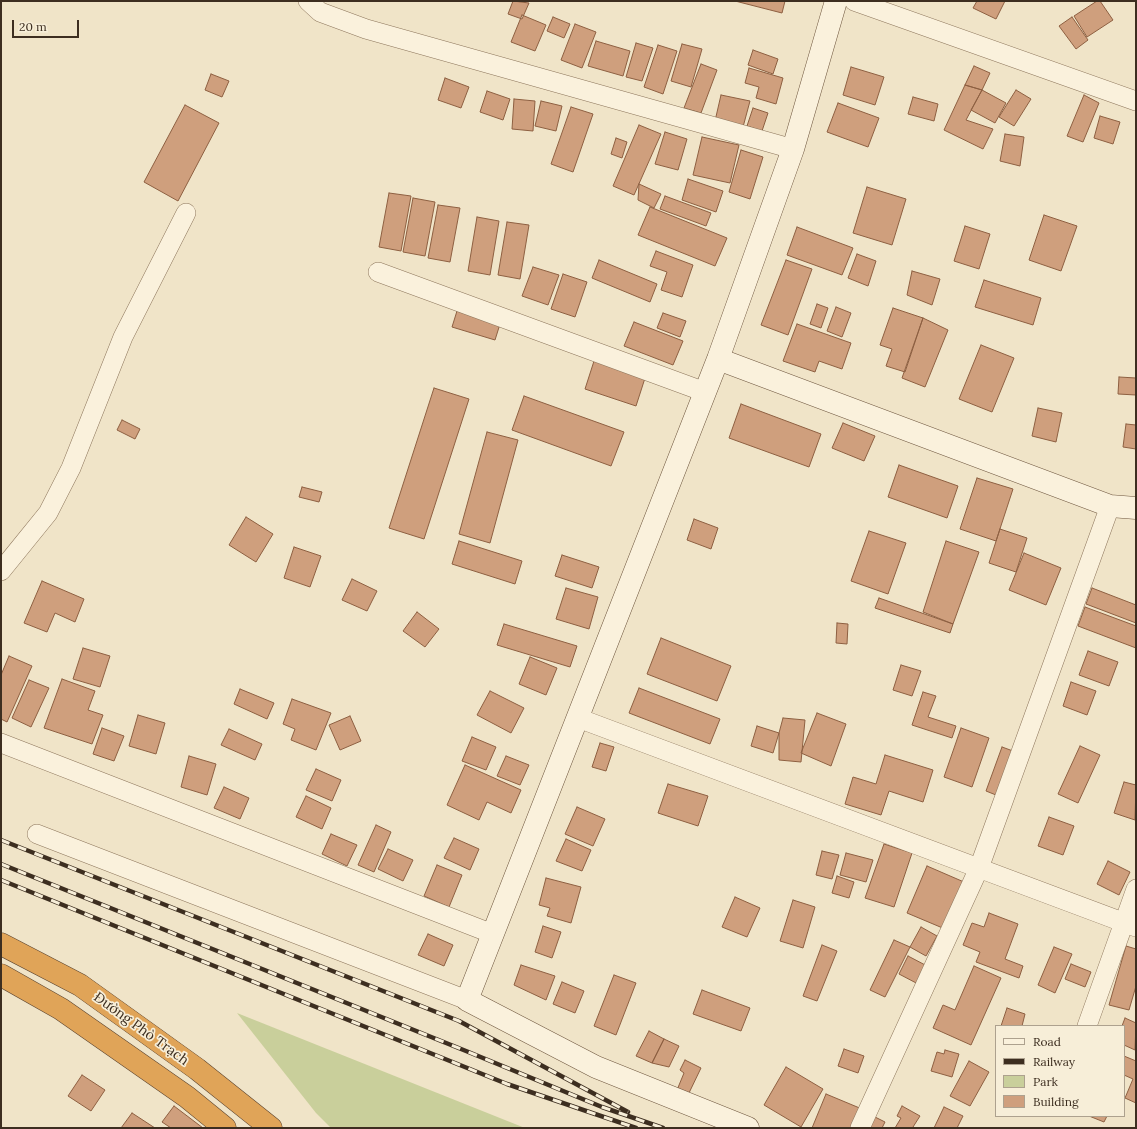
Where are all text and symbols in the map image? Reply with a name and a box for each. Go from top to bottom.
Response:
scale bar [14,12,81,38]
text: 20 m [19,19,47,34]
street label: Đường Phò Trạch [90,989,192,1069]
legend [995,1025,1125,1117]
text: Road [1033,1034,1061,1049]
text: Railway [1033,1054,1075,1069]
text: Park [1033,1074,1058,1089]
text: Building [1033,1094,1079,1109]

